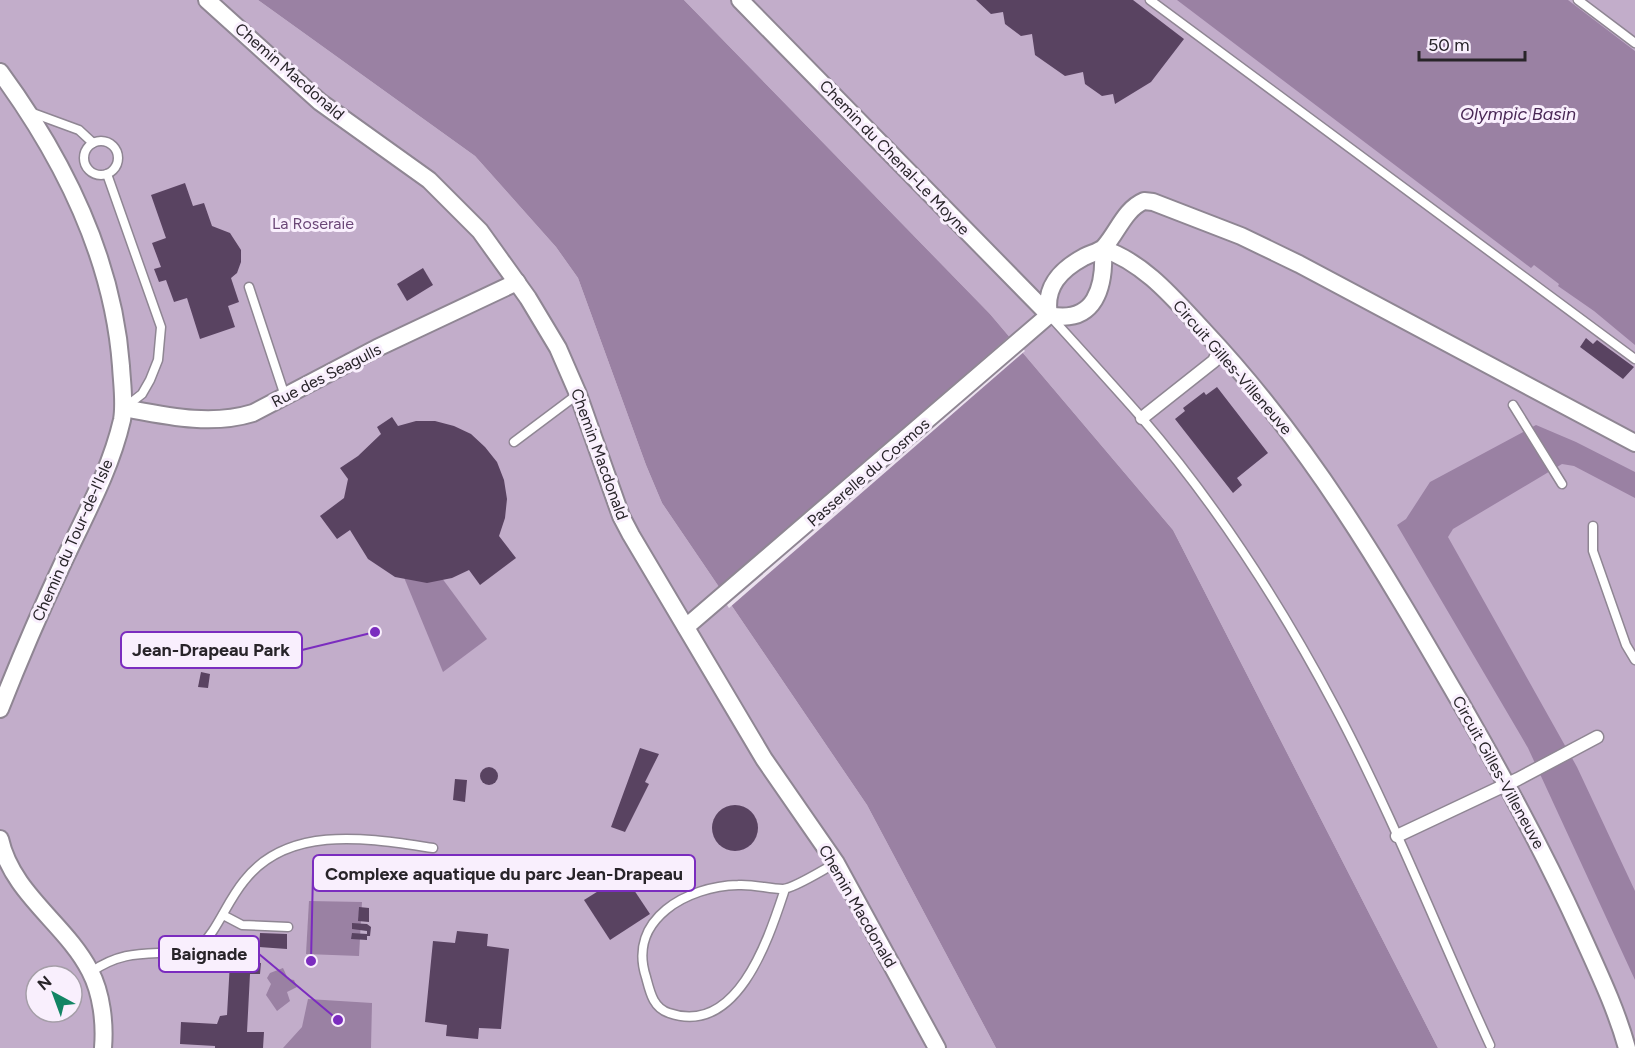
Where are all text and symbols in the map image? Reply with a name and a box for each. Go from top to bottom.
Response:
street label: Chemin Macdonald [231,19,348,124]
scale bar [1419,24,1526,62]
text: 50 m [1428,34,1470,56]
street label: Chemin du Chenal-Le Moyne [816,76,974,239]
water label: Olympic Basin [1460,103,1576,125]
park label: La Roseraie [272,214,354,233]
street label: Circuit Gilles-Villeneuve [1169,296,1296,439]
street label: Rue des Seagulls [268,340,384,411]
street label: Chemin Macdonald [567,386,632,522]
street label: Passerelle du Cosmos [803,414,933,531]
street label: Chemin du Tour-de-l'Isle [28,456,117,624]
callout: Jean-Drapeau Park [121,632,302,668]
text: Jean-Drapeau Park [132,639,290,661]
street label: Circuit Gilles-Villeneuve [1449,693,1549,852]
street label: Chemin Macdonald [815,842,900,971]
callout: Complexe aquatique du parc Jean-Drapeau [313,855,695,891]
text: Complexe aquatique du parc Jean-Drapeau [325,863,683,885]
callout: Baignade [159,936,259,972]
text: Baignade [171,943,247,965]
north arrow [24,964,84,1024]
text: N [34,972,55,994]

